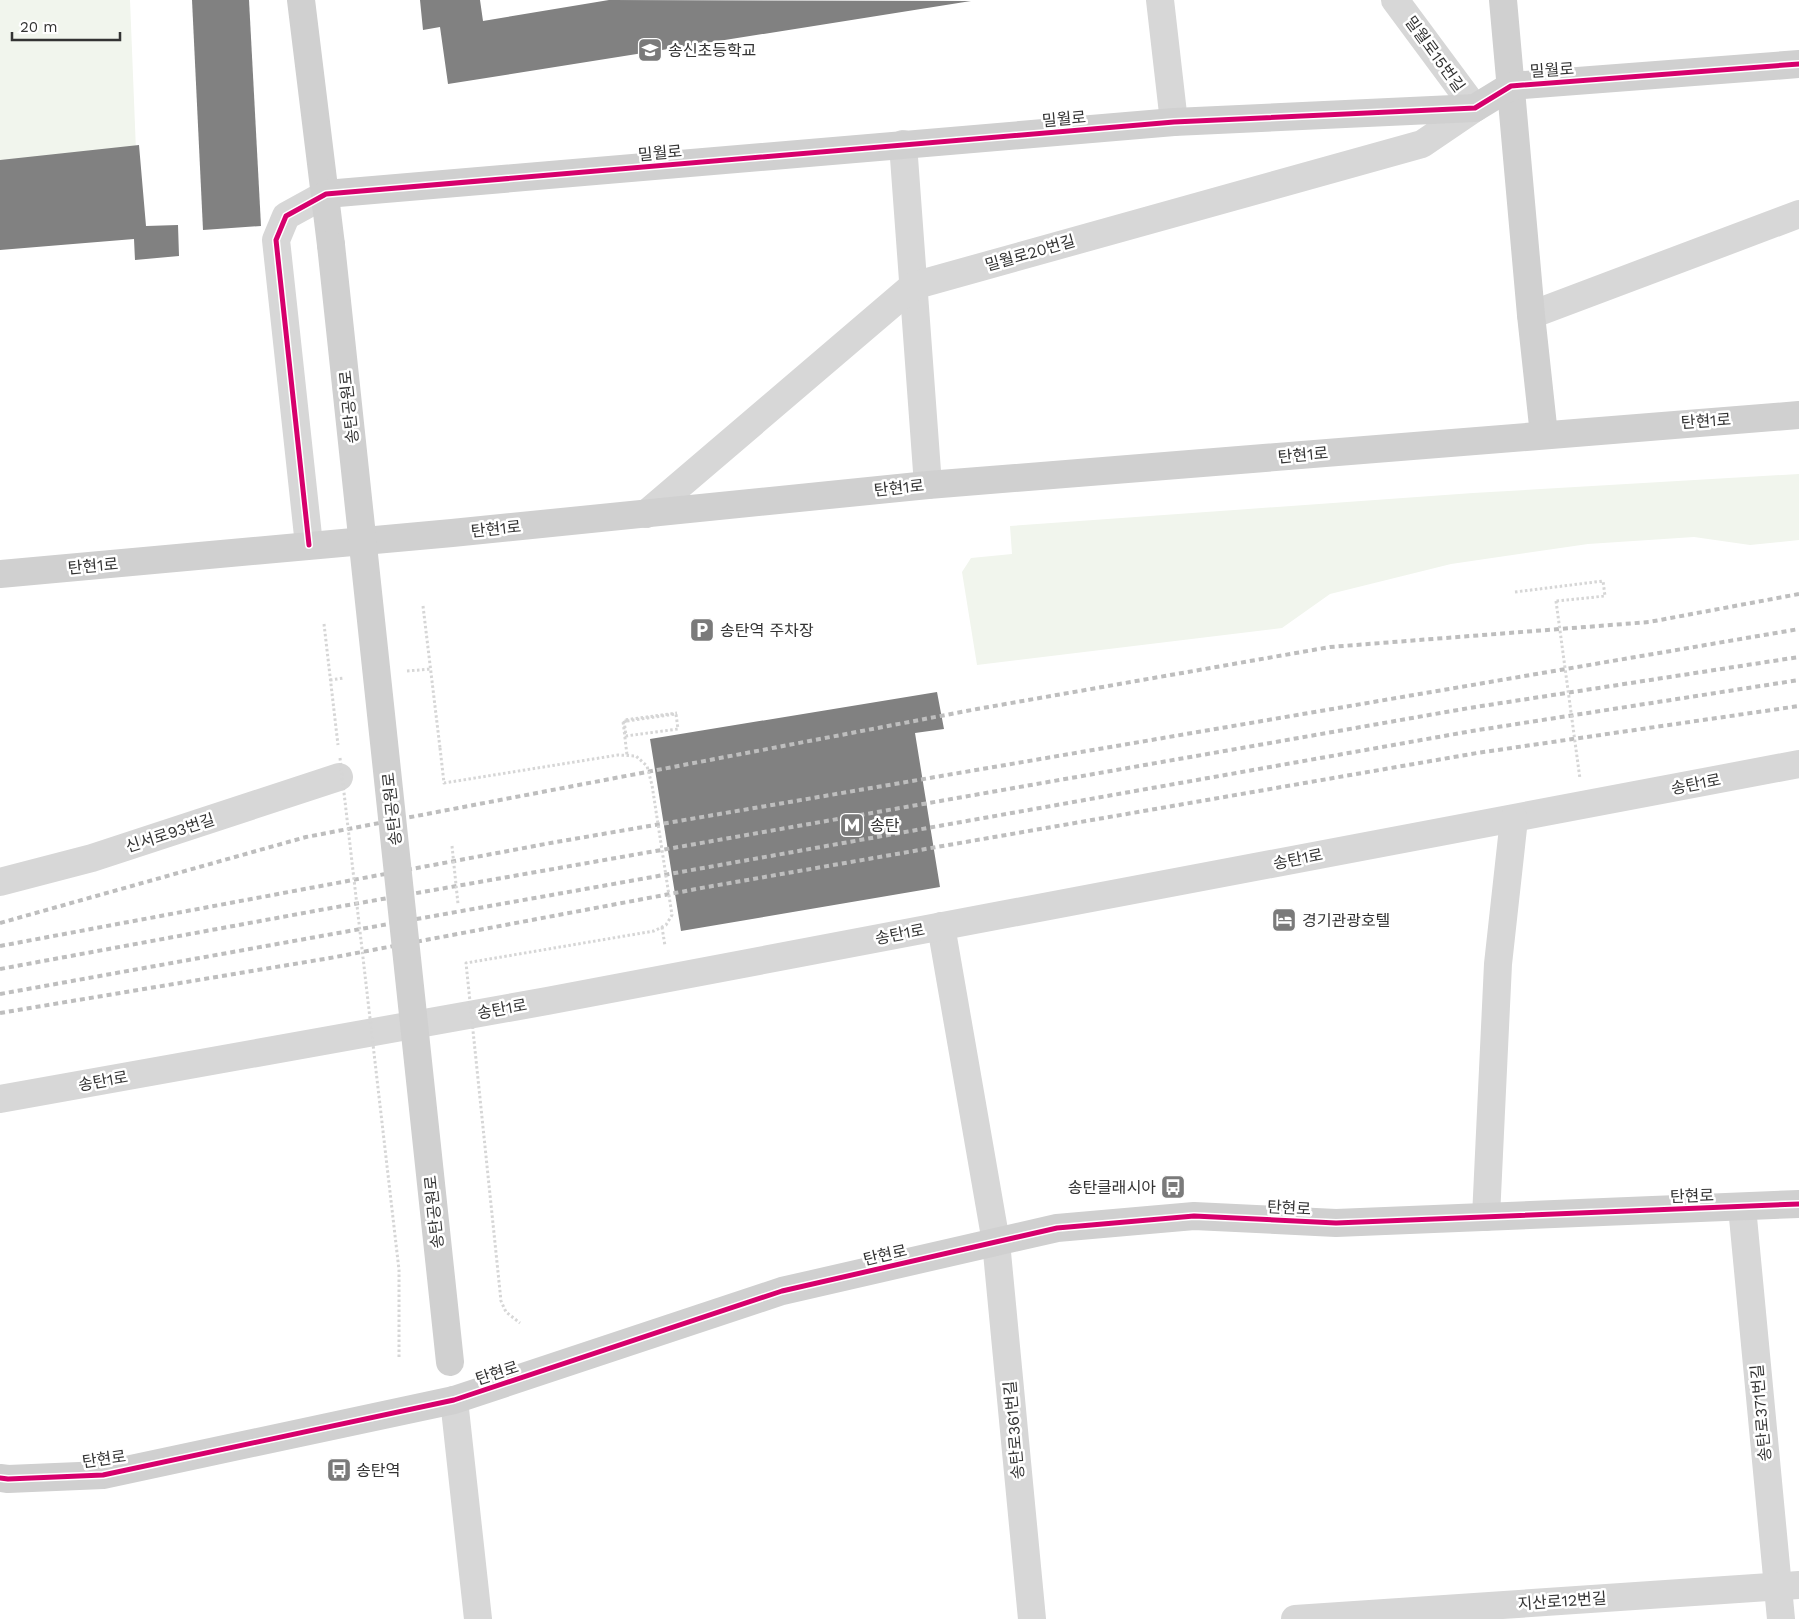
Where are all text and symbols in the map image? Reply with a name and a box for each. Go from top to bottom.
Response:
scale bar [12,10,120,42]
street label: 밀월로15번길 [1401,12,1469,96]
text: 20 m [20,18,58,36]
school or university icon: 송신초등학교 [637,37,663,63]
place label: 송신초등학교 [668,41,756,60]
street label: 밀월로 [1529,59,1575,81]
street label: 밀월로 [1041,108,1087,130]
street label: 밀월로 [637,142,683,164]
street label: 밀월로20번길 [983,231,1077,275]
street label: 송탄공원로 [336,369,362,445]
street label: 탄현1로 [1680,410,1732,432]
street label: 탄현1로 [1277,443,1329,467]
street label: 탄현1로 [873,476,925,500]
street label: 탄현1로 [470,517,522,541]
street label: 탄현1로 [67,554,119,578]
parking icon: 송탄역 주차장 [689,617,715,643]
place label: 송탄역 주차장 [720,621,814,640]
street label: 송탄1로 [1669,770,1723,798]
street label: 송탄공원로 [379,771,405,847]
street label: 신서로93번길 [123,810,217,856]
metro station icon: 송탄 [839,812,865,838]
place label: 송탄 [870,816,900,835]
street label: 송탄1로 [1271,845,1325,873]
hotel icon: 경기관광호텔 [1271,907,1297,933]
place label: 경기관광호텔 [1302,911,1390,930]
street label: 송탄1로 [873,920,927,948]
street label: 송탄1로 [476,995,529,1023]
street label: 송탄1로 [77,1067,130,1095]
street label: 송탄공원로 [421,1174,447,1250]
bus stop icon: 송탄클래시아 [1160,1174,1186,1200]
place label: 송탄클래시아 [1068,1178,1156,1197]
street label: 탄현로 [1670,1186,1715,1206]
street label: 탄현로 [1266,1197,1312,1219]
street label: 탄현로 [861,1241,909,1269]
street label: 탄현로 [473,1357,521,1389]
street label: 송탄로371번길 [1747,1364,1775,1462]
street label: 송탄로361번길 [1000,1380,1028,1480]
street label: 탄현로 [81,1446,127,1471]
bus stop icon: 송탄역 [326,1457,352,1483]
place label: 송탄역 [356,1461,400,1480]
street label: 지산로12번길 [1517,1588,1607,1614]

